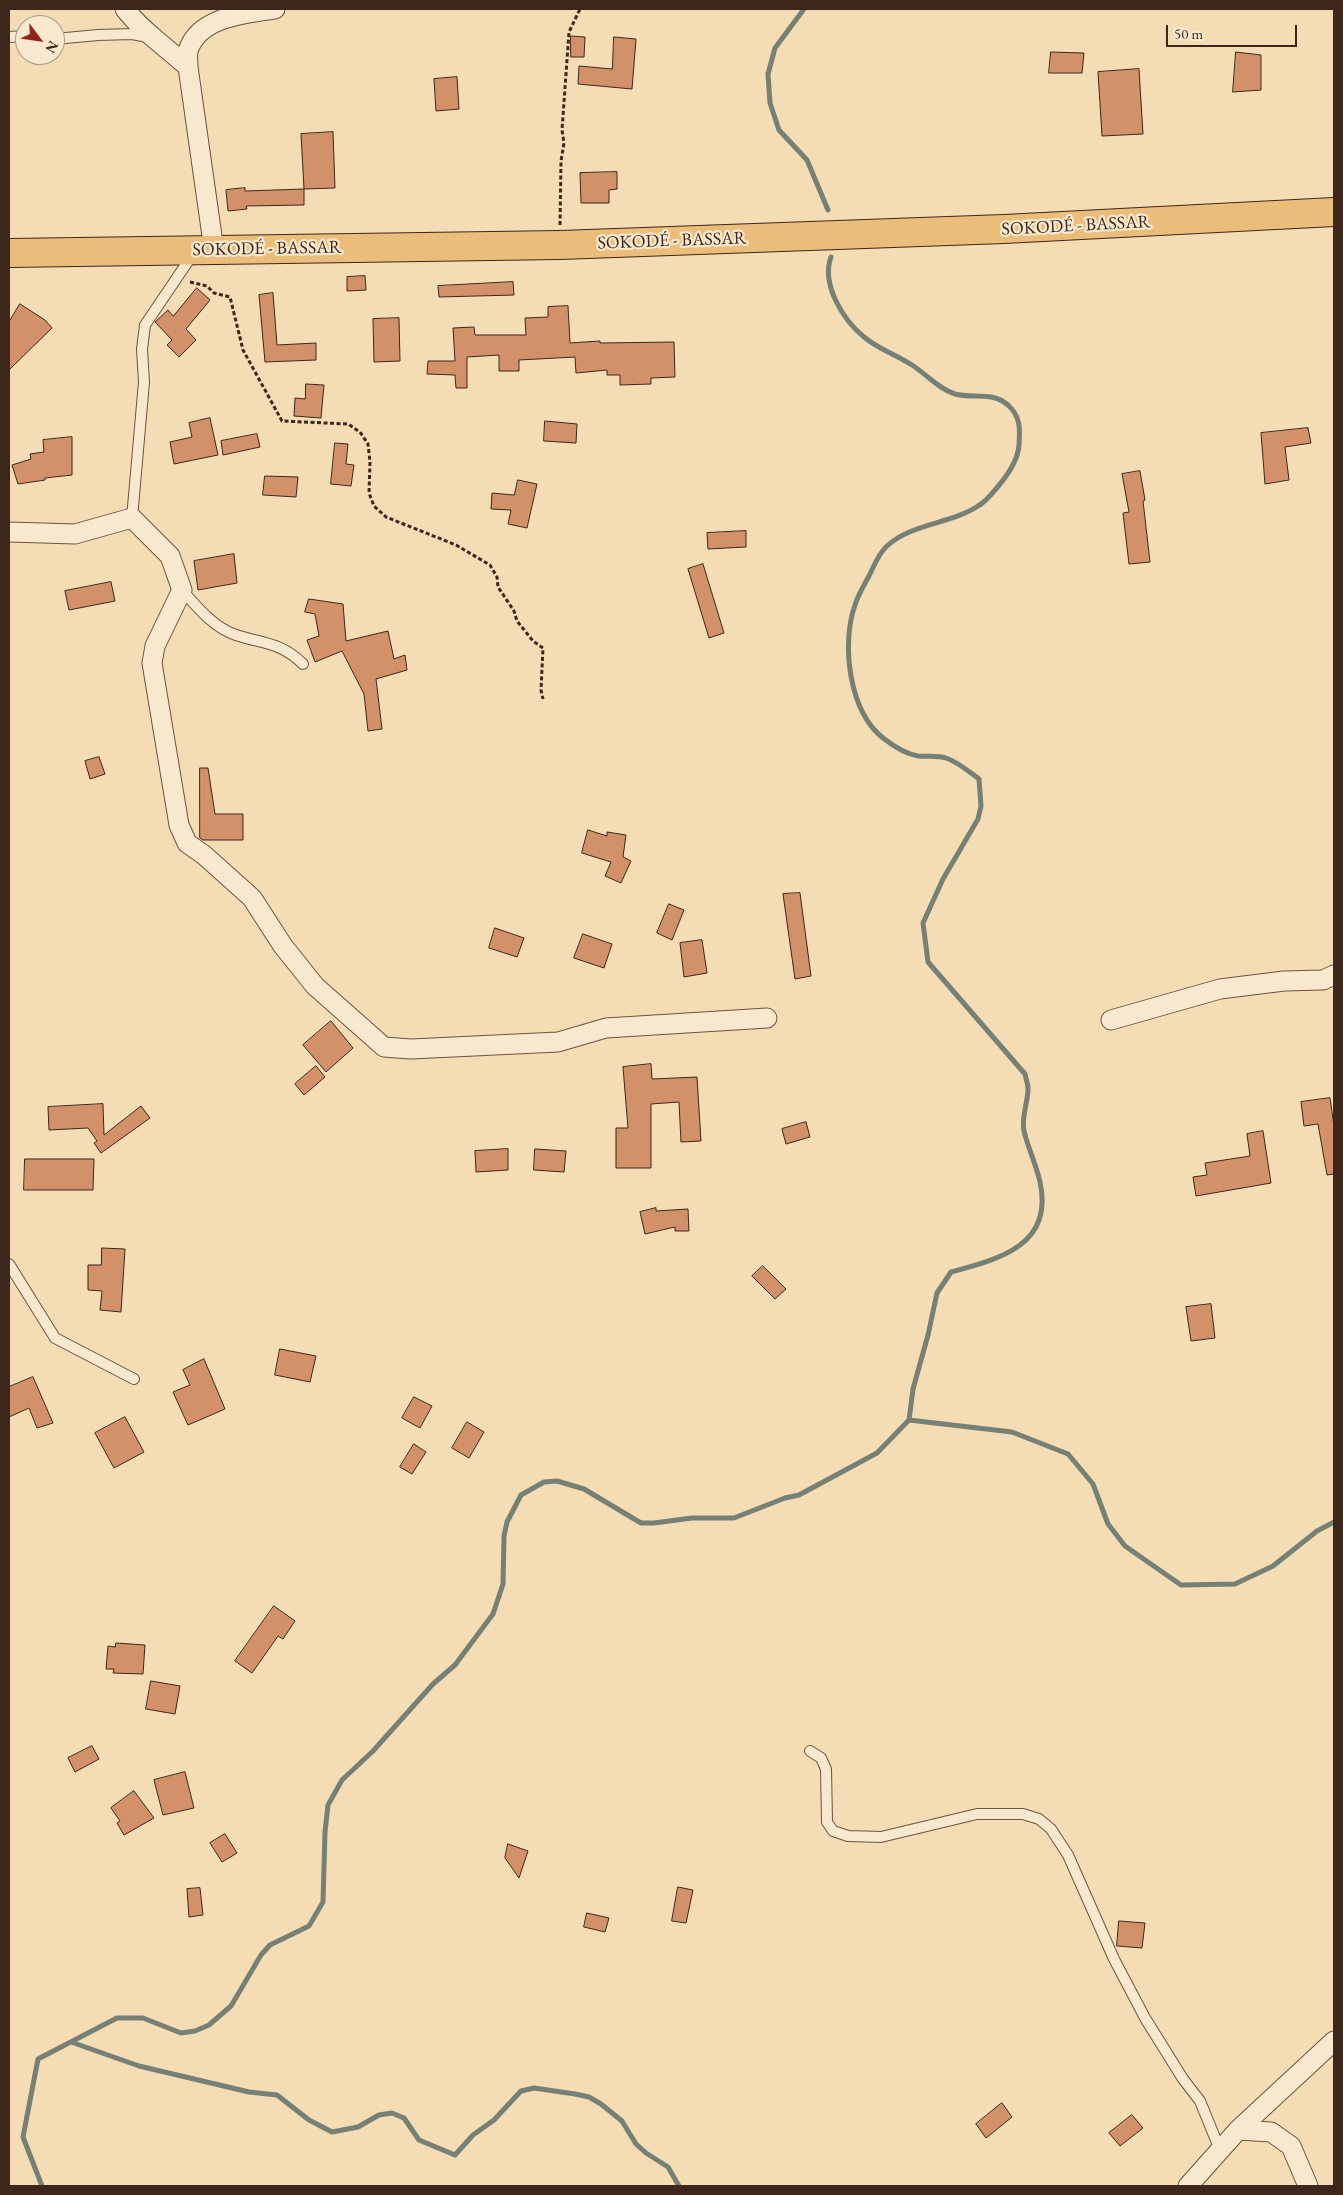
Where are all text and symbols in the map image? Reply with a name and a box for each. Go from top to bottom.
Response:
north arrow [15,15,65,65]
scale bar [1168,15,1299,47]
text: 50 m [1174,24,1203,43]
text: N [41,38,63,57]
street label: SOKODÉ - BASSAR [1001,211,1151,241]
street label: SOKODÉ - BASSAR [597,228,747,254]
street label: SOKODÉ - BASSAR [192,237,342,261]

